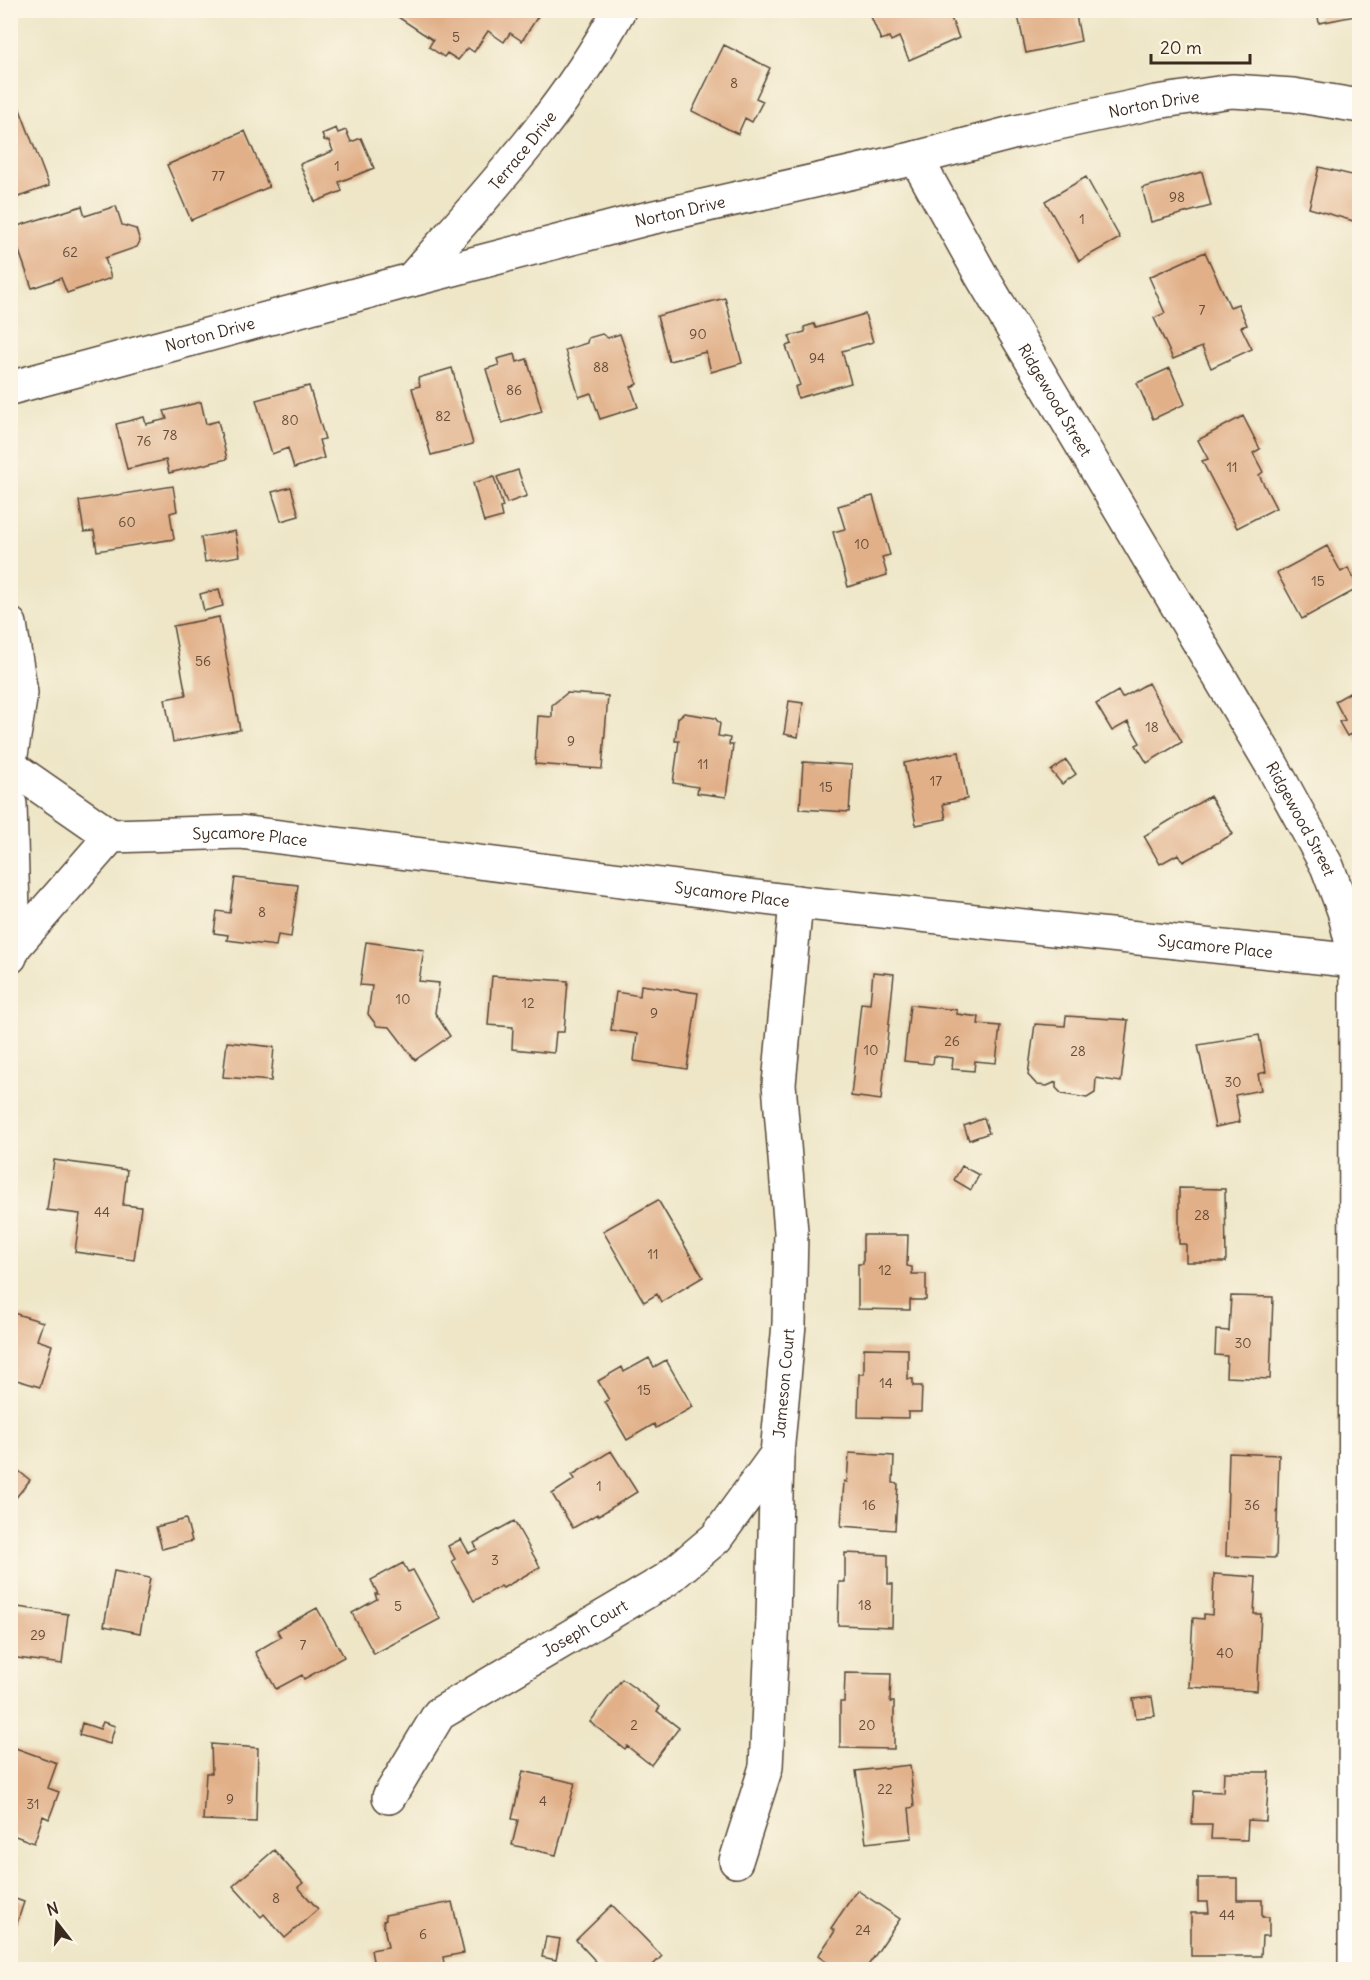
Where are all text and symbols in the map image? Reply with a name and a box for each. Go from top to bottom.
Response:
scale bar [1151,27,1250,65]
house number: 5 [452,28,460,46]
text: 20 m [1160,36,1202,59]
house number: 8 [730,74,738,92]
street label: Norton Drive [1107,86,1200,122]
street label: Terrace Drive [484,107,560,194]
house number: 1 [334,157,340,175]
house number: 77 [211,167,225,185]
house number: 98 [1169,188,1185,206]
street label: Norton Drive [633,191,727,231]
house number: 1 [1079,210,1085,228]
house number: 62 [62,243,78,261]
house number: 7 [1199,301,1206,319]
street label: Norton Drive [163,313,257,356]
house number: 90 [689,325,707,343]
street label: Ridgewood Street [1014,340,1096,460]
house number: 94 [809,349,825,367]
house number: 88 [593,358,609,376]
house number: 86 [506,381,522,399]
house number: 82 [435,407,451,425]
house number: 80 [281,411,299,429]
house number: 78 [163,426,177,444]
house number: 76 [137,432,151,450]
house number: 11 [1226,458,1238,476]
house number: 60 [118,513,136,531]
house number: 10 [855,535,869,553]
house number: 15 [1311,572,1325,590]
house number: 56 [195,652,211,670]
house number: 18 [1145,718,1159,736]
house number: 9 [567,732,575,750]
house number: 11 [697,755,709,773]
street label: Ridgewood Street [1262,758,1340,879]
house number: 17 [930,772,942,790]
house number: 15 [819,778,833,796]
street label: Sycamore Place [192,822,309,850]
street label: Sycamore Place [674,877,791,911]
house number: 8 [258,903,266,921]
street label: Sycamore Place [1157,930,1274,962]
house number: 10 [396,990,410,1008]
house number: 12 [521,994,535,1012]
house number: 9 [650,1004,658,1022]
house number: 26 [944,1032,960,1050]
house number: 10 [864,1041,878,1059]
house number: 28 [1070,1042,1086,1060]
house number: 30 [1224,1073,1242,1091]
house number: 44 [94,1203,110,1221]
house number: 28 [1194,1206,1210,1224]
house number: 11 [647,1245,659,1263]
house number: 12 [878,1261,892,1279]
street label: Jameson Court [769,1327,799,1439]
house number: 30 [1234,1334,1252,1352]
house number: 14 [879,1374,893,1392]
house number: 15 [637,1381,651,1399]
house number: 1 [596,1477,602,1495]
house number: 16 [862,1496,876,1514]
house number: 36 [1244,1496,1260,1514]
house number: 3 [491,1551,499,1569]
street label: Joseph Court [538,1595,631,1661]
house number: 18 [858,1596,872,1614]
house number: 5 [394,1597,402,1615]
house number: 29 [30,1626,46,1644]
house number: 7 [300,1636,307,1654]
house number: 40 [1216,1644,1234,1662]
house number: 2 [630,1716,638,1734]
house number: 20 [859,1716,875,1734]
house number: 22 [877,1780,893,1798]
house number: 9 [226,1790,234,1808]
house number: 4 [539,1792,547,1810]
house number: 31 [26,1795,40,1813]
house number: 8 [272,1889,280,1907]
north arrow [27,1893,87,1953]
text: N [44,1897,61,1920]
house number: 44 [1219,1906,1235,1924]
house number: 24 [855,1921,871,1939]
house number: 6 [419,1925,427,1943]

